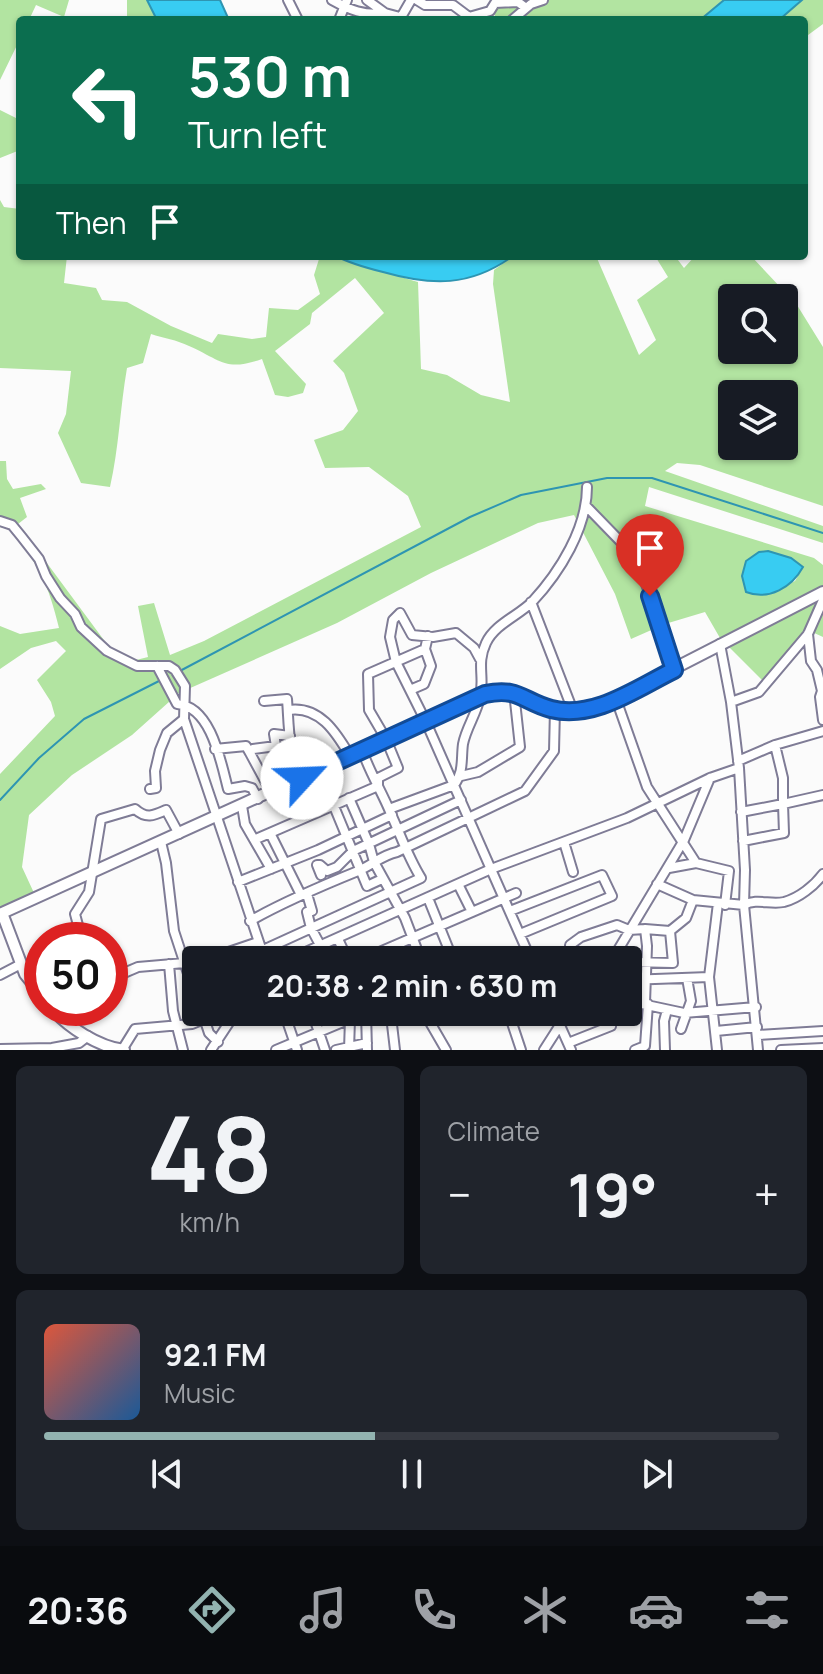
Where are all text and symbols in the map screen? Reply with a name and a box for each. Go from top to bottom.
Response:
text: 530 m [188,37,352,114]
icon: left [56,48,160,152]
text: Turn left [188,110,327,159]
icon: arrive [143,200,187,244]
text: Then [56,202,127,243]
map controls [718,284,798,460]
button: search [718,284,798,364]
button: layers [718,380,798,460]
pin [616,514,684,596]
icon: arrive [628,526,672,570]
position arrow [260,736,344,820]
speed limit sign: 50 [24,922,128,1026]
text: 20:38 · 2 min · 630 m [267,965,557,1006]
text: 48 [146,1081,273,1223]
text: Climate [448,1113,540,1149]
text: 19° [567,1153,658,1235]
text: − [448,1164,471,1224]
text: + [754,1164,779,1224]
text: km/h [180,1204,240,1240]
text: 92.1 FM [164,1334,267,1375]
text: Music [164,1375,235,1411]
icon: previous [145,1452,189,1496]
icon: pause [390,1452,434,1496]
icon: next [635,1452,679,1496]
icon: directions [184,1582,240,1638]
icon: music [295,1582,351,1638]
icon: phone [406,1582,462,1638]
icon: climate [517,1582,573,1638]
icon: car [628,1582,684,1638]
icon: filters [739,1582,795,1638]
text: 20:36 [28,1586,128,1635]

